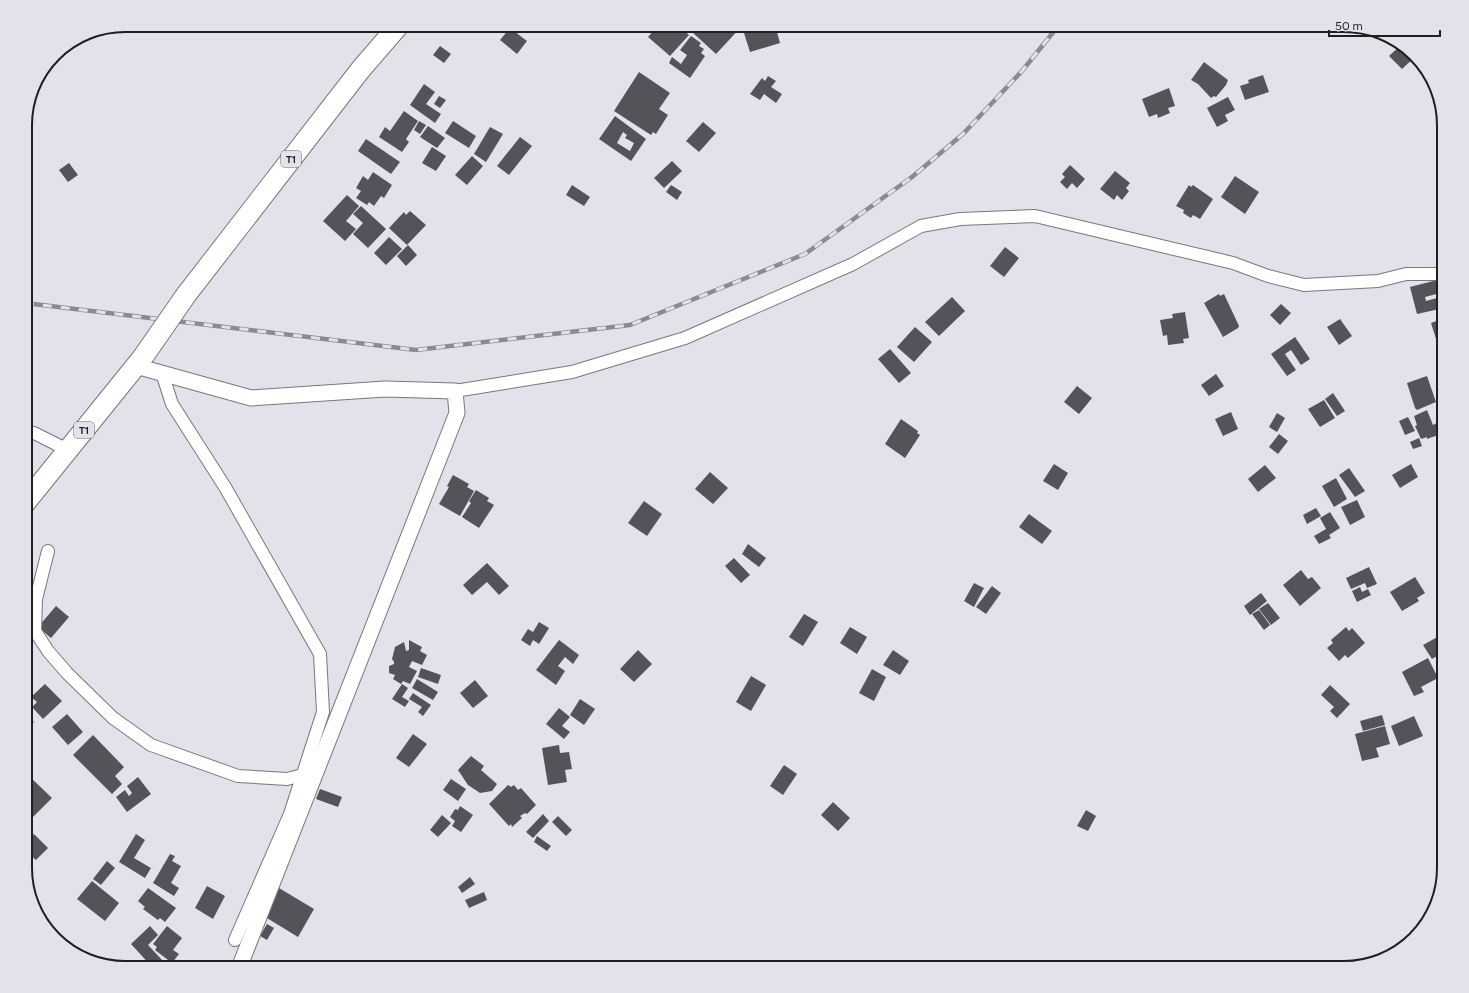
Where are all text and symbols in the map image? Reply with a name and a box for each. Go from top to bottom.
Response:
scale bar [1329,12,1440,38]
text: 50 m [1335,19,1363,33]
road number: T1 [281,151,301,167]
road number: T1 [74,422,94,438]

